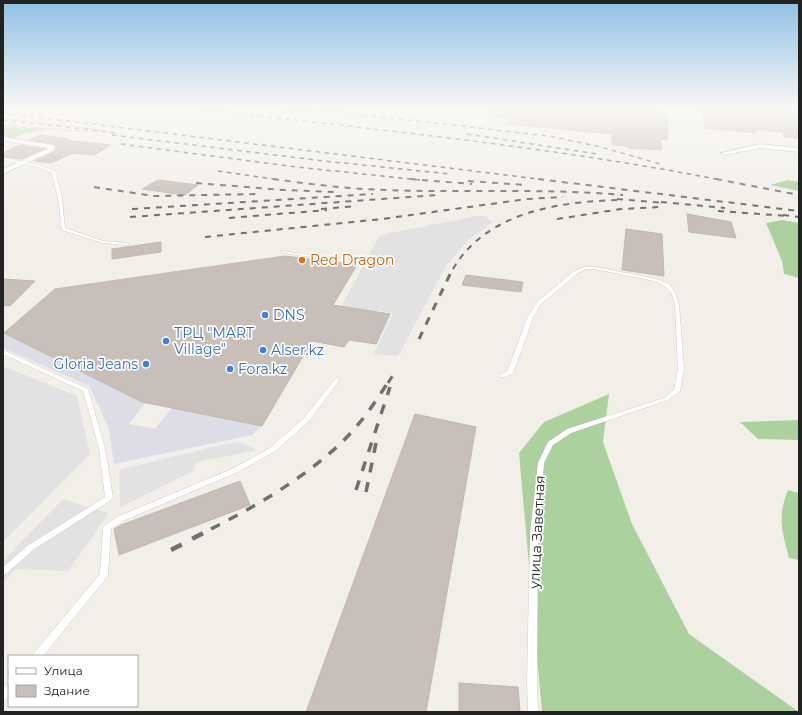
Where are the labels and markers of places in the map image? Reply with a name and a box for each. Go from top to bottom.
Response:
place label: Red Dragon [310,251,394,269]
marker: Red Dragon [297,255,307,265]
place label: DNS [273,306,305,324]
marker: DNS [260,310,270,320]
place label: ТРЦ "MART Village" [174,324,254,358]
marker: ТРЦ "MART Village" [161,336,171,346]
place label: Alser.kz [271,341,324,359]
marker: Alser.kz [258,345,268,355]
place label: Gloria Jeans [54,355,138,373]
marker: Gloria Jeans [141,359,151,369]
place label: Fora.kz [238,360,287,378]
marker: Fora.kz [225,364,235,374]

